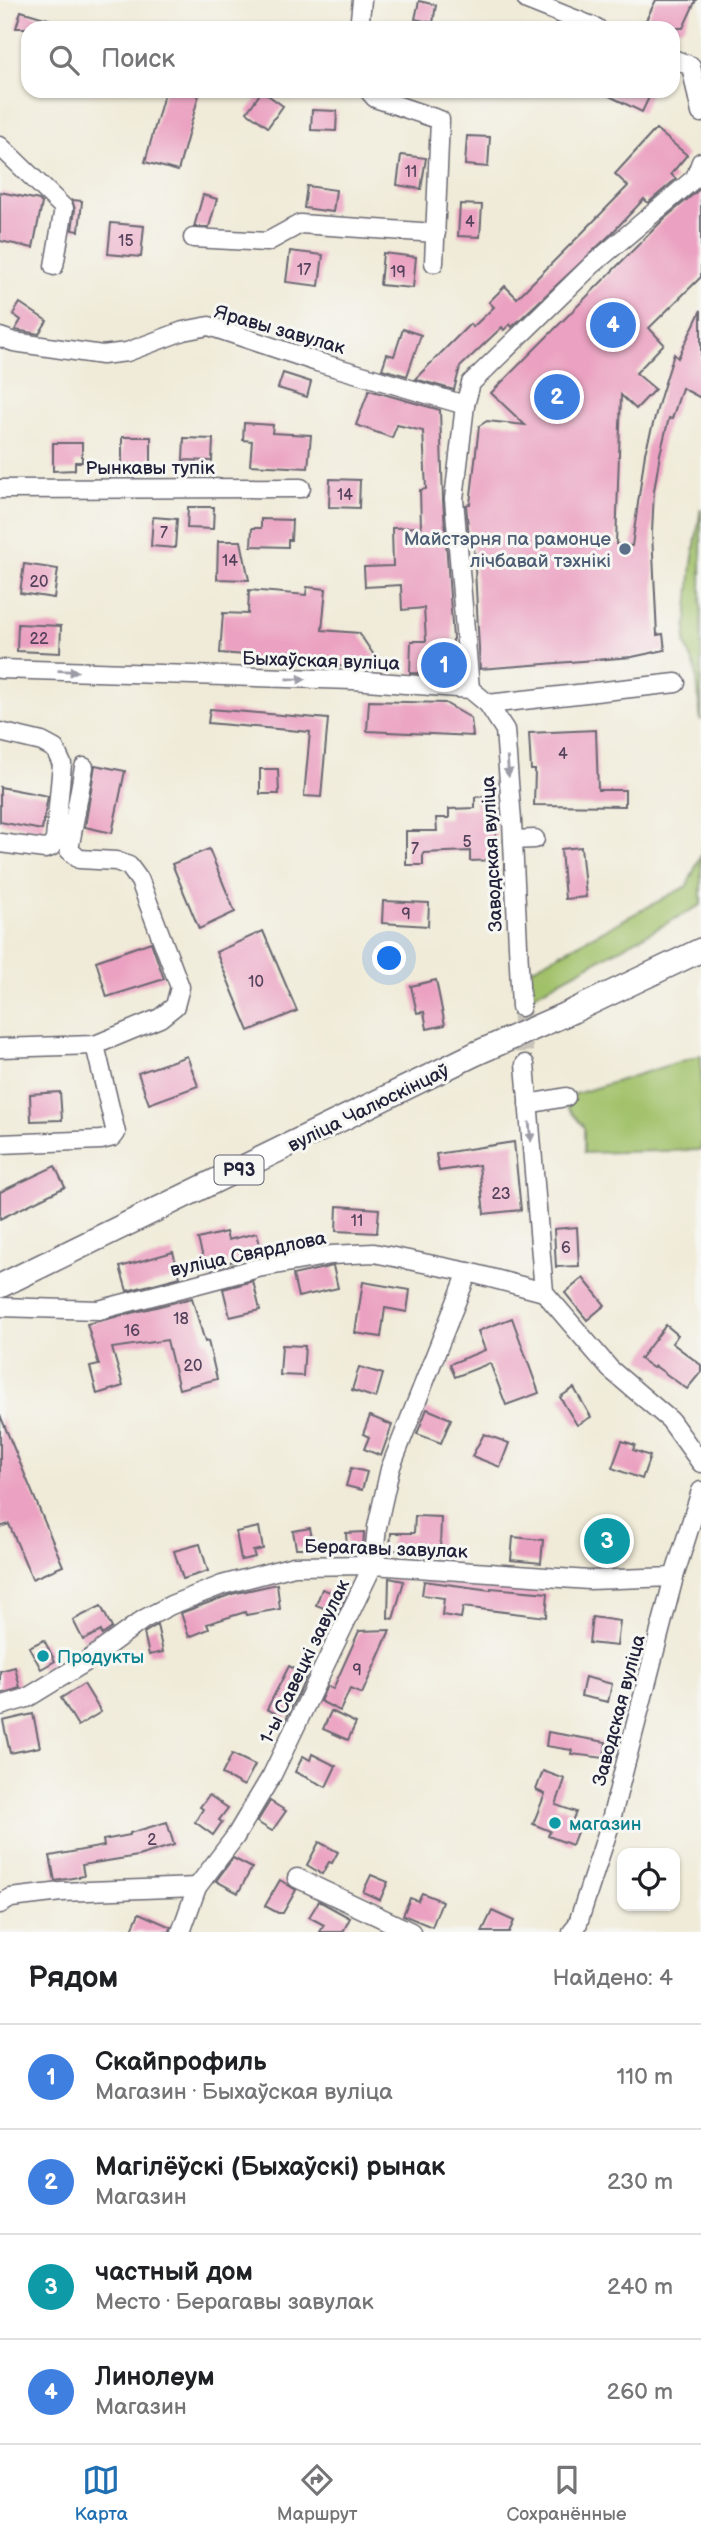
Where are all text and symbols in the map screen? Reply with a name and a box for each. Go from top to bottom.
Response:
search box [21,21,680,98]
icon: search [45,41,83,79]
text: Поиск [101,44,175,75]
house number: 11 [405,163,417,182]
house number: 4 [465,213,475,232]
house number: 15 [118,232,134,251]
house number: 17 [297,261,311,280]
house number: 19 [390,263,406,282]
pin: 4 [590,299,636,351]
street label: Яравы завулак [211,301,348,360]
pin: 2 [534,371,580,423]
street label: Рынкавы тупік [85,457,215,480]
house number: 14 [337,486,353,505]
house number: 7 [160,524,168,543]
place label: Майстэрня па рамонце лічбавай тэхнікі [404,528,611,573]
marker: Майстэрня па рамонце лічбавай тэхнікі [617,541,633,557]
house number: 14 [222,552,238,571]
house number: 20 [30,573,48,592]
house number: 22 [30,630,49,649]
pin: 1 [421,639,467,691]
street label: Быхаўская вуліца [242,647,400,676]
one-way arrow [57,666,79,677]
one-way arrow [285,673,307,684]
house number: 4 [558,745,568,764]
one-way arrow [503,756,514,778]
street label: Заводская вуліца [477,776,508,932]
house number: 5 [462,833,472,852]
house number: 7 [411,840,419,859]
house number: 9 [401,905,411,924]
your location [372,941,406,975]
house number: 10 [248,973,264,992]
street label: вуліца Чалюскінцаў [284,1059,453,1157]
one-way arrow [525,1121,536,1143]
road number: Р93 [215,1156,264,1184]
house number: 23 [492,1185,511,1204]
house number: 11 [351,1212,363,1231]
street label: вуліца Свярдлова [168,1227,328,1282]
house number: 6 [561,1239,571,1258]
house number: 18 [173,1310,189,1329]
house number: 16 [124,1322,140,1341]
house number: 20 [184,1357,202,1376]
pin: 3 [584,1515,630,1567]
street label: Берагавы завулак [304,1535,468,1564]
street label: 1-ы Савецкі завулак [256,1576,355,1748]
street label: Заводская вуліца [588,1632,651,1789]
place label: Продукты [57,1646,144,1669]
marker: Продукты [35,1648,51,1664]
house number: 9 [352,1661,362,1680]
place label: магазин [569,1813,641,1836]
marker: магазин [547,1815,563,1831]
house number: 2 [147,1831,157,1850]
map controls [617,1848,680,1911]
button: locate [617,1848,680,1911]
text: Рядом [28,1960,118,1996]
text: Найдено: 4 [553,1964,673,1992]
text: Скайпрофиль [95,2047,266,2078]
text: 1 [46,2063,56,2091]
text: 110 m [616,2063,673,2091]
text: Магазин · Быхаўская вуліца [95,2078,393,2106]
text: Магілёўскі (Быхаўскі) рынак [95,2152,445,2183]
text: 2 [44,2168,58,2196]
text: 230 m [607,2168,673,2196]
text: Магазин [95,2183,187,2211]
text: частный дом [95,2257,253,2288]
text: 3 [44,2273,58,2301]
text: 240 m [607,2273,673,2301]
text: Место · Берагавы завулак [95,2288,374,2316]
text: Линолеум [95,2362,215,2393]
text: 4 [44,2378,58,2406]
text: 260 m [607,2378,673,2406]
text: Магазин [95,2393,187,2421]
tab: Карта [74,2461,128,2526]
tab: Маршрут [277,2461,358,2526]
tab: Сохранённые [507,2461,627,2526]

